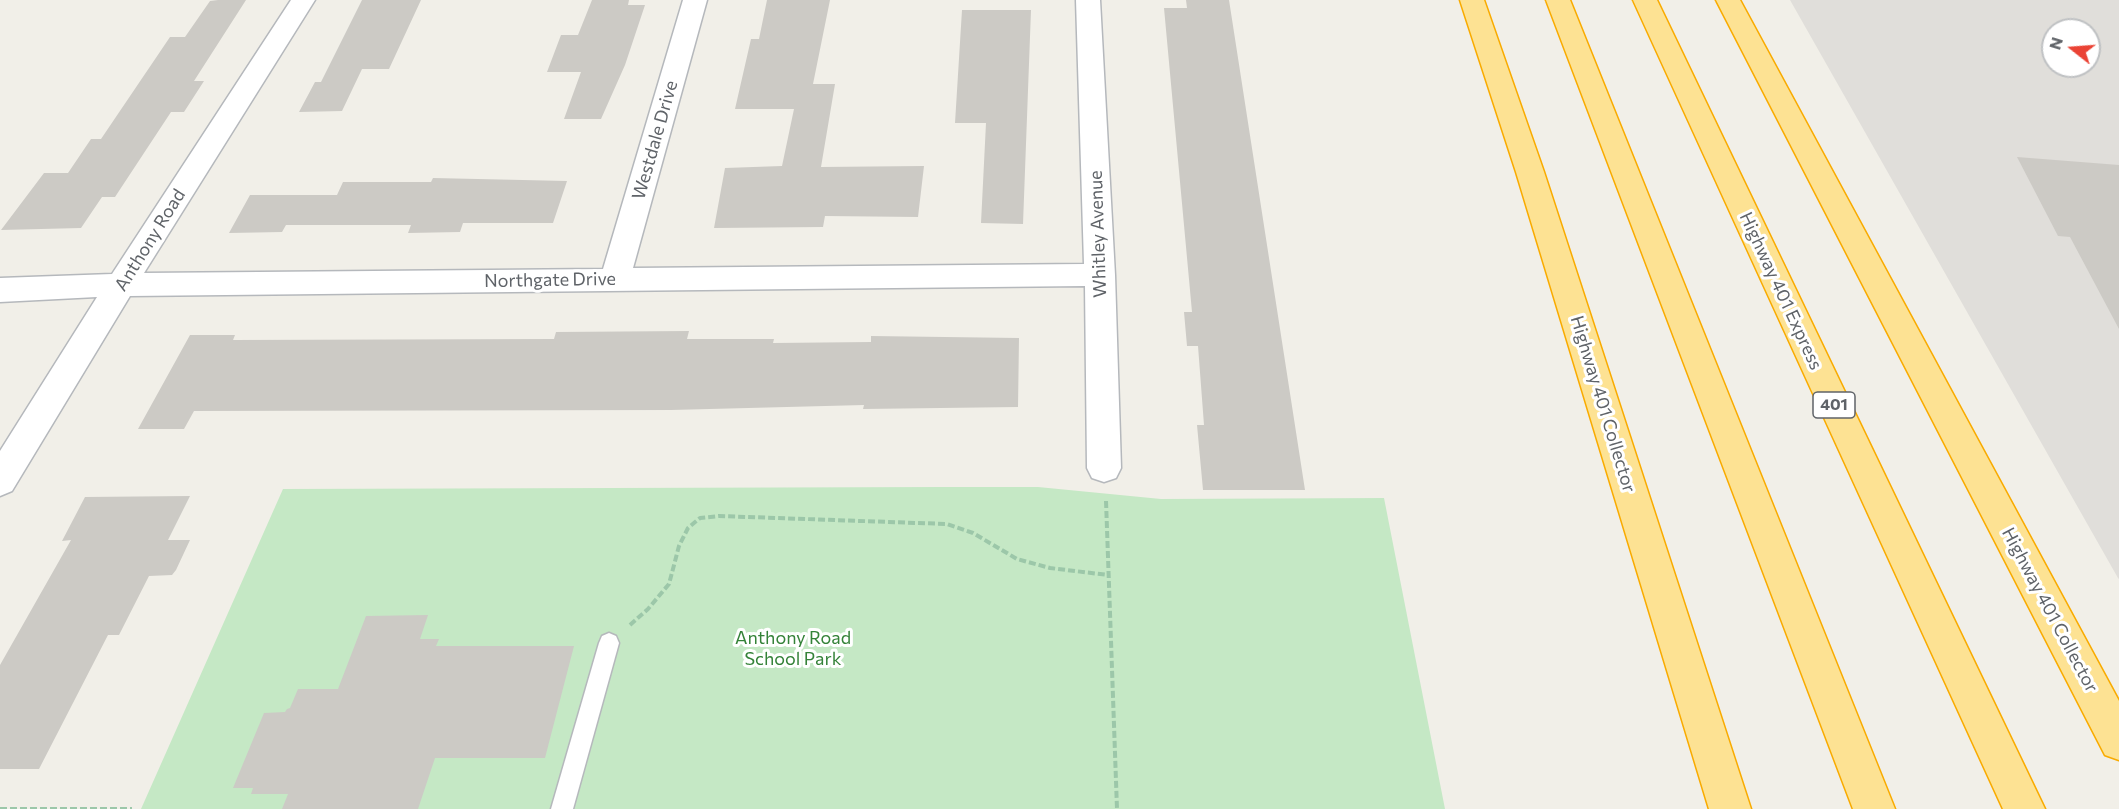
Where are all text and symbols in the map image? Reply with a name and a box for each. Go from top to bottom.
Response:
north arrow [2041,18,2101,78]
text: N [2044,35,2066,52]
street label: Westdale Drive [628,78,682,202]
street label: Whitley Avenue [1085,170,1111,298]
street label: Anthony Road [110,185,190,295]
street label: Highway 401 Express [1735,209,1827,373]
street label: Northgate Drive [484,268,616,292]
street label: Highway 401 Collector [1566,313,1640,495]
road number: 401 [1813,392,1855,418]
street label: Highway 401 Collector [1997,524,2103,696]
park label: Anthony Road School Park [735,627,851,670]

